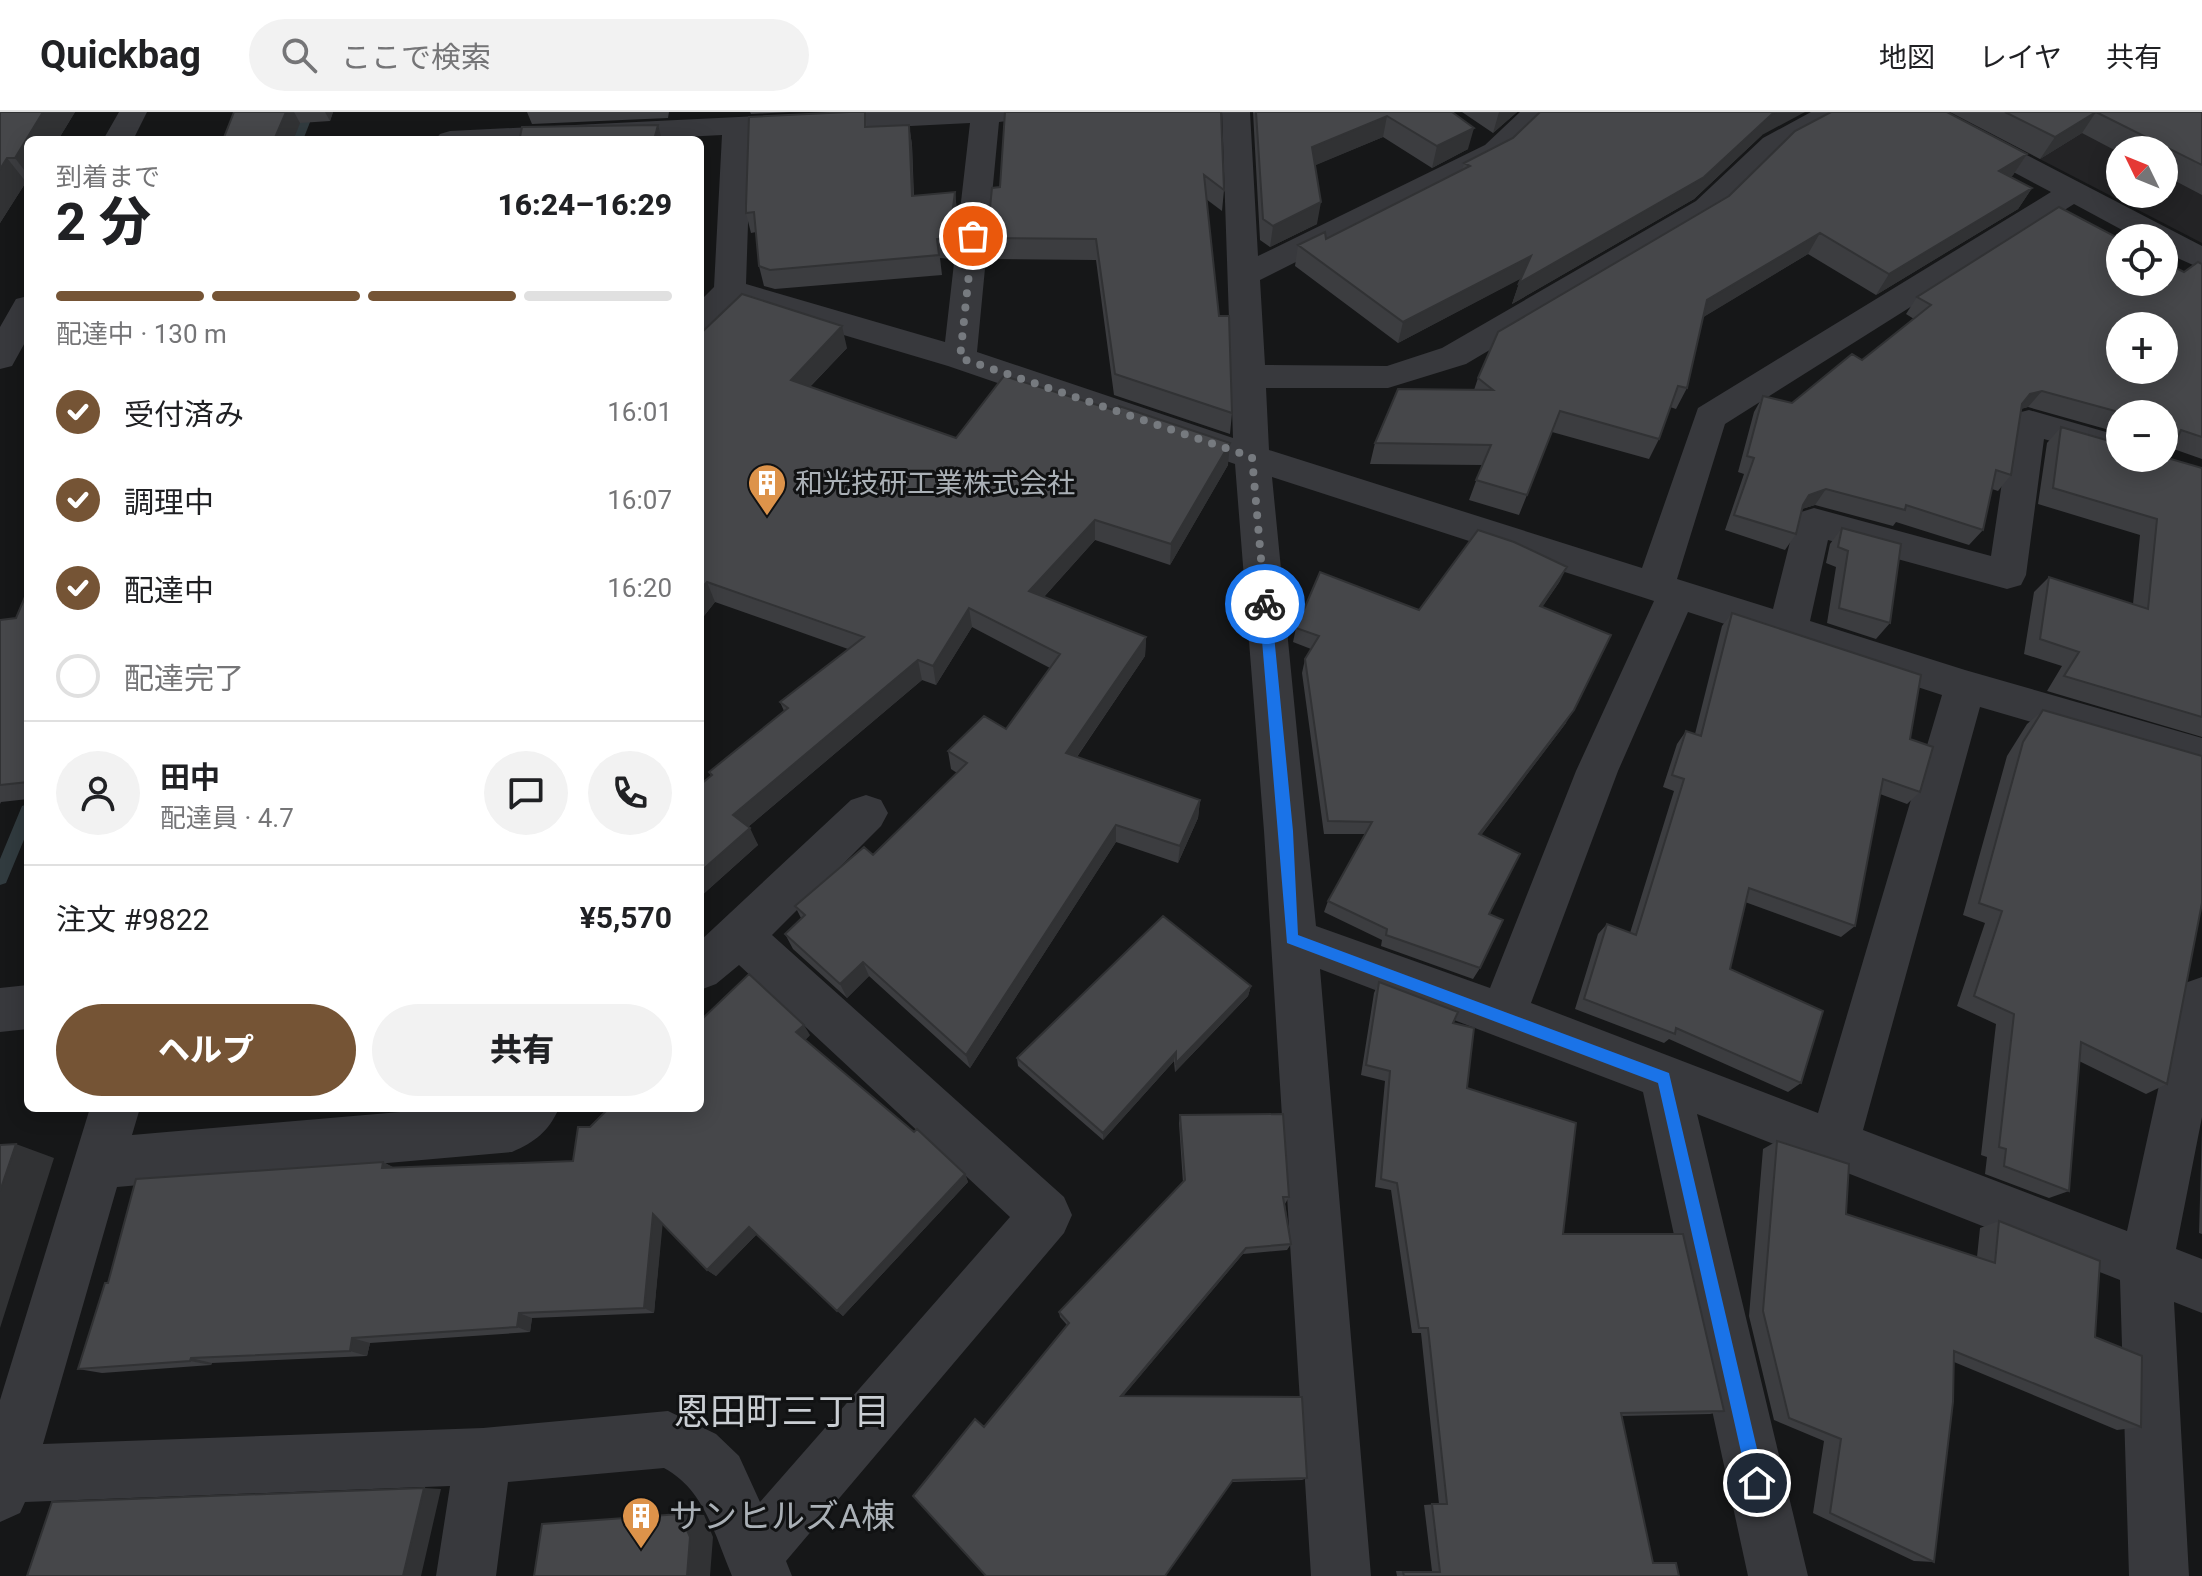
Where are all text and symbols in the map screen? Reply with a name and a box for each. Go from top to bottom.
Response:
search box [249,19,809,91]
text: Quickbag [40,33,201,77]
icon: search [277,33,321,77]
text: ここで検索 [341,40,491,75]
text: 地図 [1879,41,1935,74]
text: レイヤ [1979,41,2062,74]
text: 共有 [2106,41,2162,74]
north arrow [2106,136,2178,208]
map controls [2106,136,2178,472]
text: 到着まで [56,162,160,192]
text: 16:24–16:29 [497,187,672,222]
text: 2 分 [56,192,151,253]
pin [939,202,1007,270]
icon: bag [951,214,995,258]
button: locate [2106,224,2178,296]
button: + [2106,312,2178,384]
text: 配達中 · 130 m [56,319,227,349]
icon: check [56,390,100,434]
text: 受付済み [124,397,244,432]
text: 16:01 [607,397,672,427]
button: − [2106,400,2178,472]
building icon: 和光技研工業株式会社 [746,462,788,517]
place label: 和光技研工業株式会社 [795,467,1075,500]
icon: check [56,478,100,522]
text: 調理中 [124,485,214,520]
text: 16:07 [607,485,672,515]
courier [1225,564,1305,644]
icon: check [56,566,100,610]
text: 配達中 [124,573,214,608]
text: 16:20 [607,573,672,603]
icon: bike [1243,582,1287,626]
text: 配達完了 [124,661,244,696]
button: person [56,751,140,835]
button: chat [484,751,568,835]
button: phone [588,751,672,835]
text: 田中 [160,760,220,795]
text: 配達員 · 4.7 [160,803,294,833]
text: ¥5,570 [580,900,672,935]
text: 注文 #9822 [56,902,209,937]
button: ヘルプ [56,1004,356,1096]
button: 共有 [372,1004,672,1096]
district label: 恩田町三丁目 [674,1391,890,1433]
pin [1723,1449,1791,1517]
icon: home [1735,1461,1779,1505]
building icon: サンヒルズA棟 [620,1495,662,1550]
place label: サンヒルズA棟 [669,1496,895,1536]

